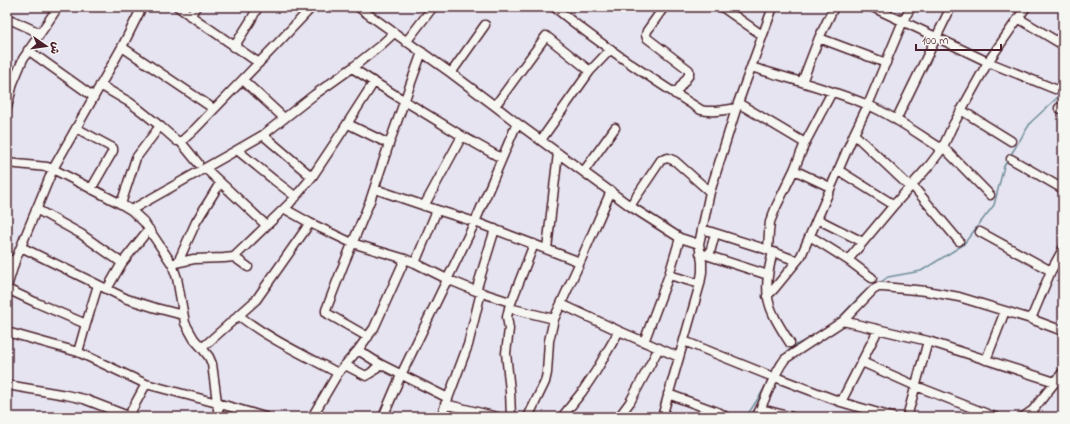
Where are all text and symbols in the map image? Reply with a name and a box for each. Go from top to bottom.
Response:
north arrow [26,26,66,66]
scale bar [916,26,1001,52]
text: 100 m [922,32,949,50]
text: ش [46,40,64,56]

